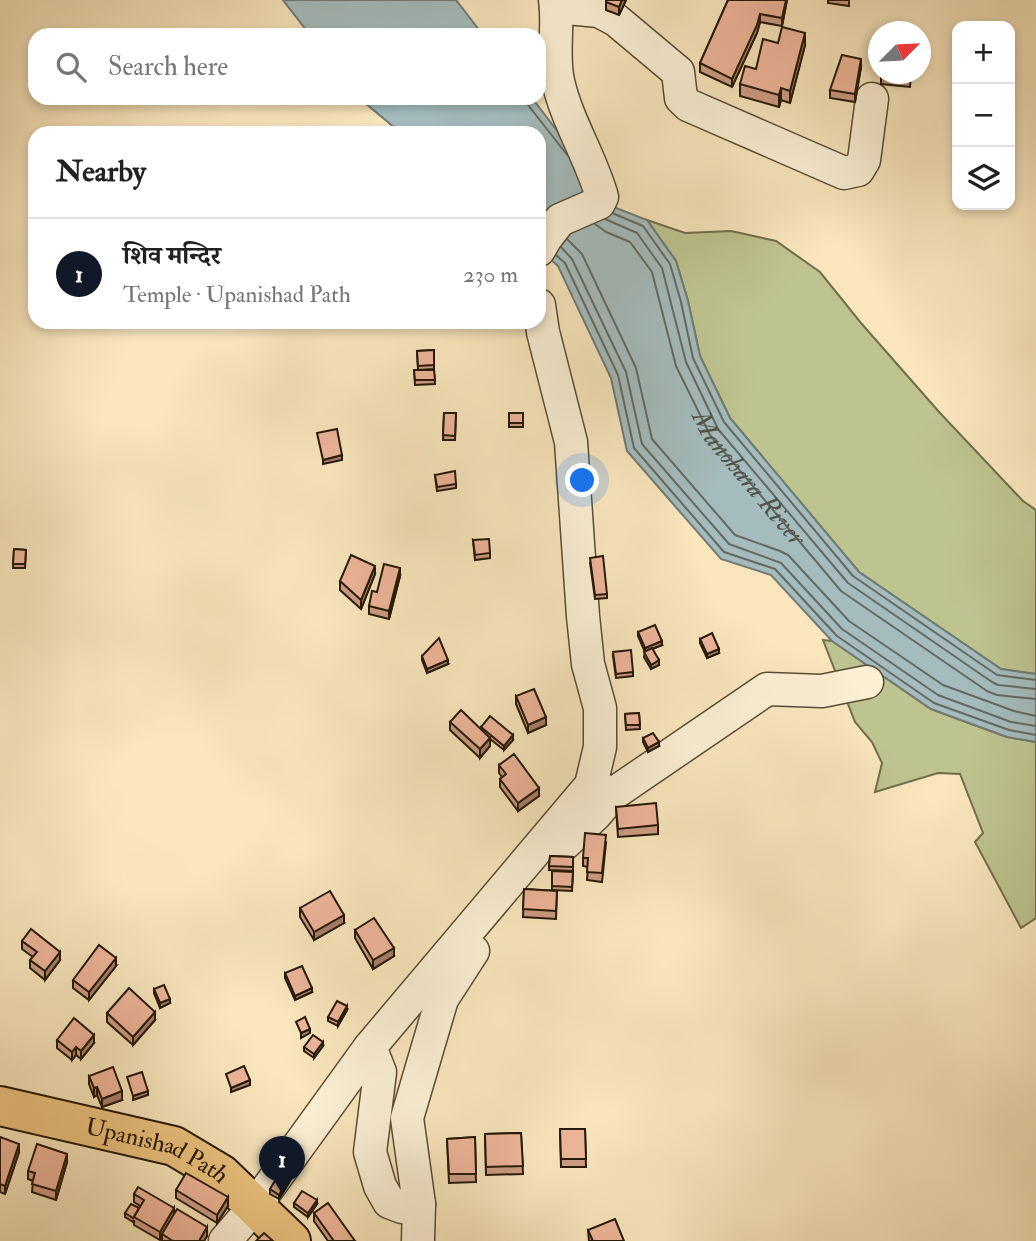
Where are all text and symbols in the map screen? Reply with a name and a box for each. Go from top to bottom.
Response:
north arrow [868,21,931,84]
map controls [952,21,1015,210]
button: + [952,21,1015,84]
search box [28,28,546,105]
icon: search [52,48,90,86]
text: Search here [108,51,228,83]
button: − [952,84,1015,147]
button: layers [952,147,1015,210]
text: Nearby [56,153,146,190]
text: शिव मन्दिर [123,240,221,272]
text: 1 [75,260,83,289]
text: 230 m [463,260,518,289]
text: Temple · Upanishad Path [123,280,351,309]
water label: Manohara River [684,403,813,553]
your location [565,463,599,497]
street label: Upanishad Path [82,1111,237,1190]
pin: 1 [259,1136,305,1194]

